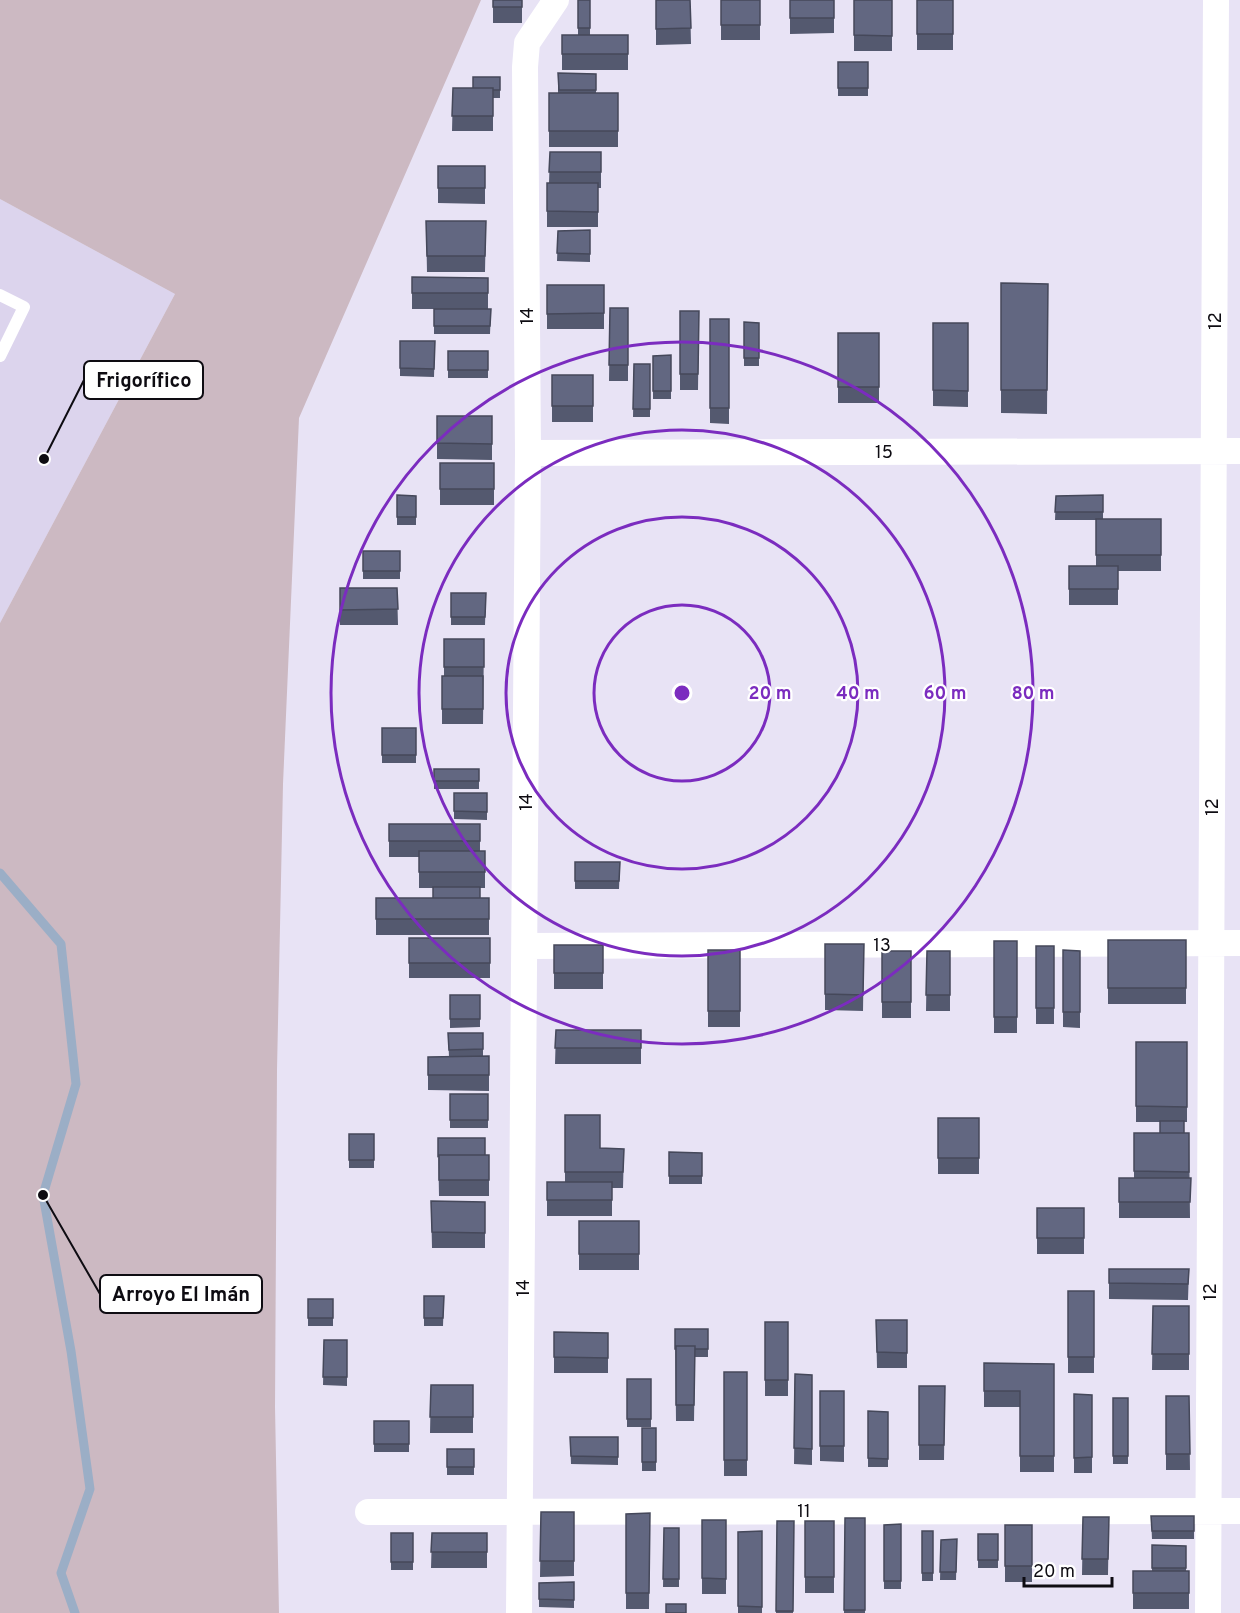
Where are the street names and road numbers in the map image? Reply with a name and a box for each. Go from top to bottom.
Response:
street label: 14 [517,307,540,325]
street label: 12 [1205,312,1228,330]
street label: 15 [875,442,893,465]
street label: 14 [516,793,539,811]
street label: 12 [1202,798,1225,816]
street label: 13 [873,935,891,958]
street label: 14 [513,1279,536,1297]
street label: 12 [1200,1283,1223,1301]
street label: 11 [797,1501,811,1524]

